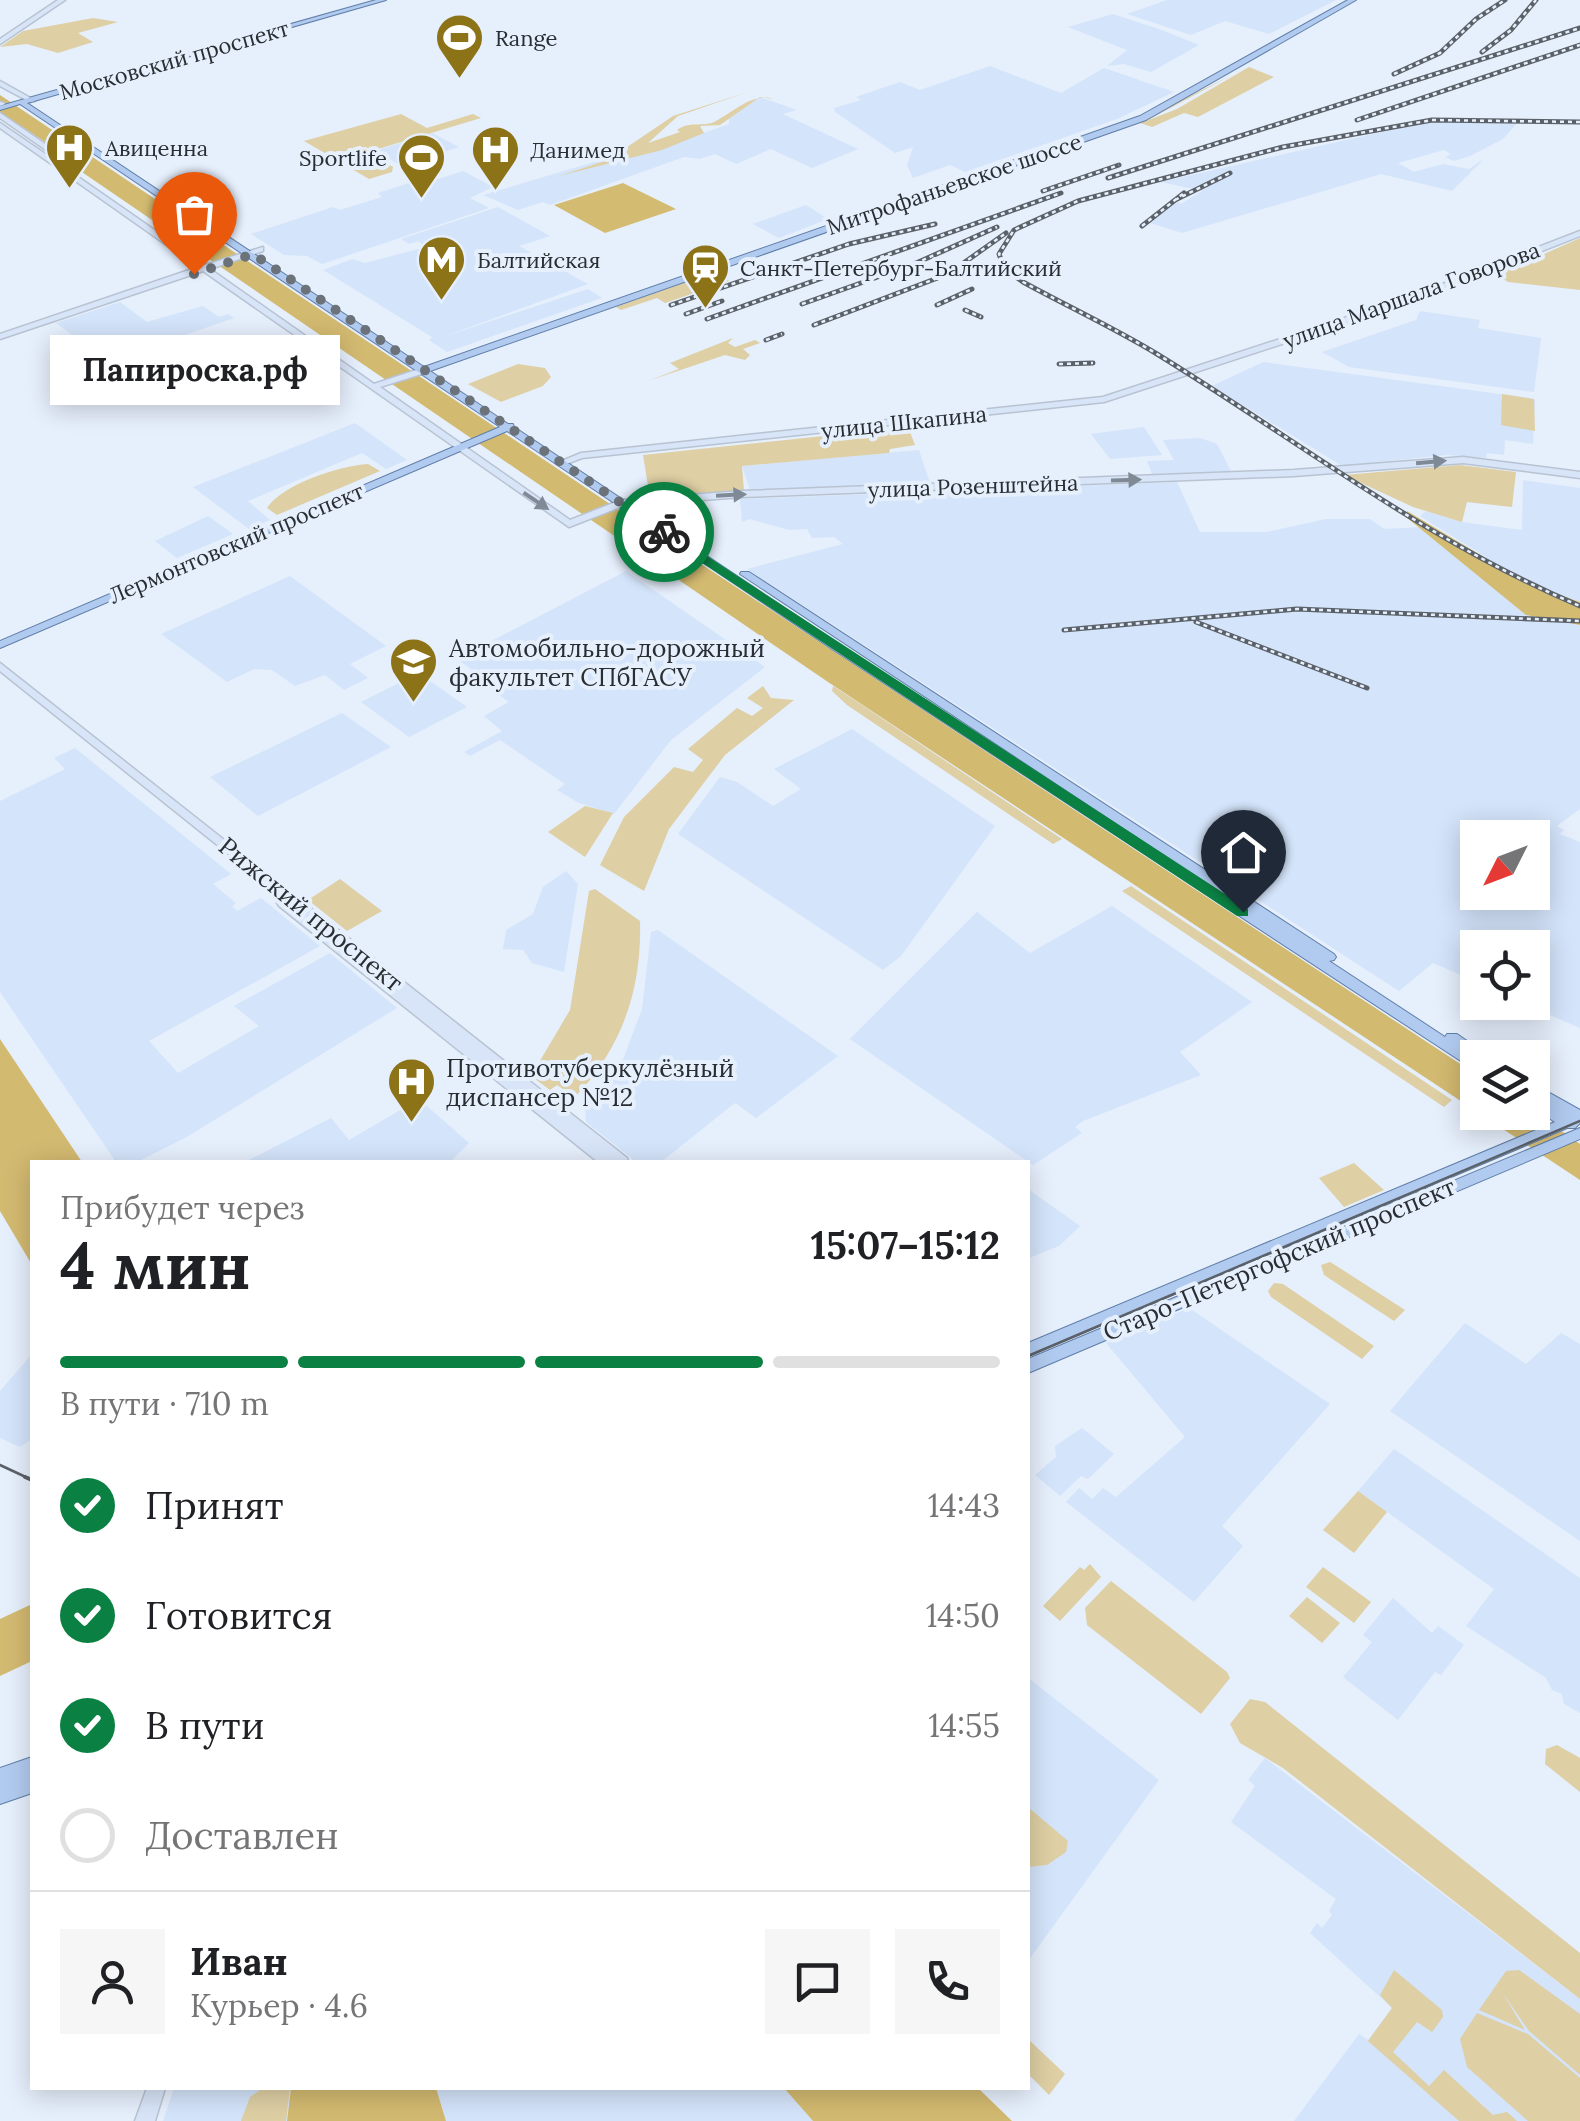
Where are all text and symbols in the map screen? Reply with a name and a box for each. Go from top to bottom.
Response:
sports icon: Range [434,12,486,80]
street label: Московский проспект [56,14,292,106]
place label: Range [495,24,558,52]
hospital icon: Авиценна [44,122,96,190]
hospital icon: Данимед [469,124,521,192]
street label: Митрофаньевское шоссе [823,127,1085,241]
sports icon: Sportlife [396,132,448,200]
place label: Авиценна [104,134,208,162]
place label: Данимед [530,136,625,164]
place label: Sportlife [299,144,387,172]
pin [152,172,237,275]
icon: bag [167,187,222,242]
metro station icon: Балтийская [416,234,468,302]
street label: улица Маршала Говорова [1279,235,1543,355]
station icon: Санкт-Петербург-Балтийский [679,242,731,310]
place label: Балтийская [477,246,600,274]
place label: Санкт-Петербург-Балтийский [740,254,1062,282]
callout: Папироска.рф [49,334,339,404]
text: Папироска.рф [82,349,308,390]
street label: улица Шкапина [820,399,988,445]
one-way arrow [1416,454,1448,470]
street label: улица Розенштейна [867,468,1079,504]
one-way arrow [1110,471,1142,487]
street label: Лермонтовский проспект [104,476,368,609]
courier [614,482,714,582]
one-way arrow [715,487,747,503]
one-way arrow [522,491,549,510]
icon: bike [637,505,692,560]
place label: Автомобильно-дорожный факультет СПбГАСУ [448,632,765,693]
school or university icon: Автомобильно-дорожный факультет СПбГАСУ [388,636,440,704]
pin [1201,810,1286,913]
north arrow [1460,820,1550,910]
map controls [1460,820,1550,1130]
icon: home [1216,825,1271,880]
street label: Рижский проспект [212,830,410,998]
button: locate [1460,930,1550,1020]
button: layers [1460,1040,1550,1130]
place label: Противотуберкулёзный диспансер №12 [446,1052,734,1113]
hospital icon: Противотуберкулёзный диспансер №12 [385,1056,437,1124]
street label: Старо-Петергофский проспект [1098,1170,1460,1348]
text: Прибудет через [60,1187,304,1228]
text: 15:07–15:12 [811,1221,1000,1269]
text: 4 мин [60,1224,251,1307]
text: В пути · 710 m [60,1383,269,1424]
icon: check [60,1478,115,1533]
text: Принят [145,1481,284,1529]
text: 14:43 [928,1485,1000,1526]
icon: check [60,1588,115,1643]
text: Готовится [145,1591,332,1639]
text: 14:50 [926,1595,1000,1636]
icon: check [60,1698,115,1753]
text: В пути [145,1701,264,1749]
text: 14:55 [928,1705,1000,1746]
text: Доставлен [145,1811,339,1859]
button: person [60,1929,165,2034]
button: chat [765,1929,870,2034]
button: phone [895,1929,1000,2034]
text: Иван [190,1937,288,1985]
text: Курьер · 4.6 [190,1985,368,2026]

